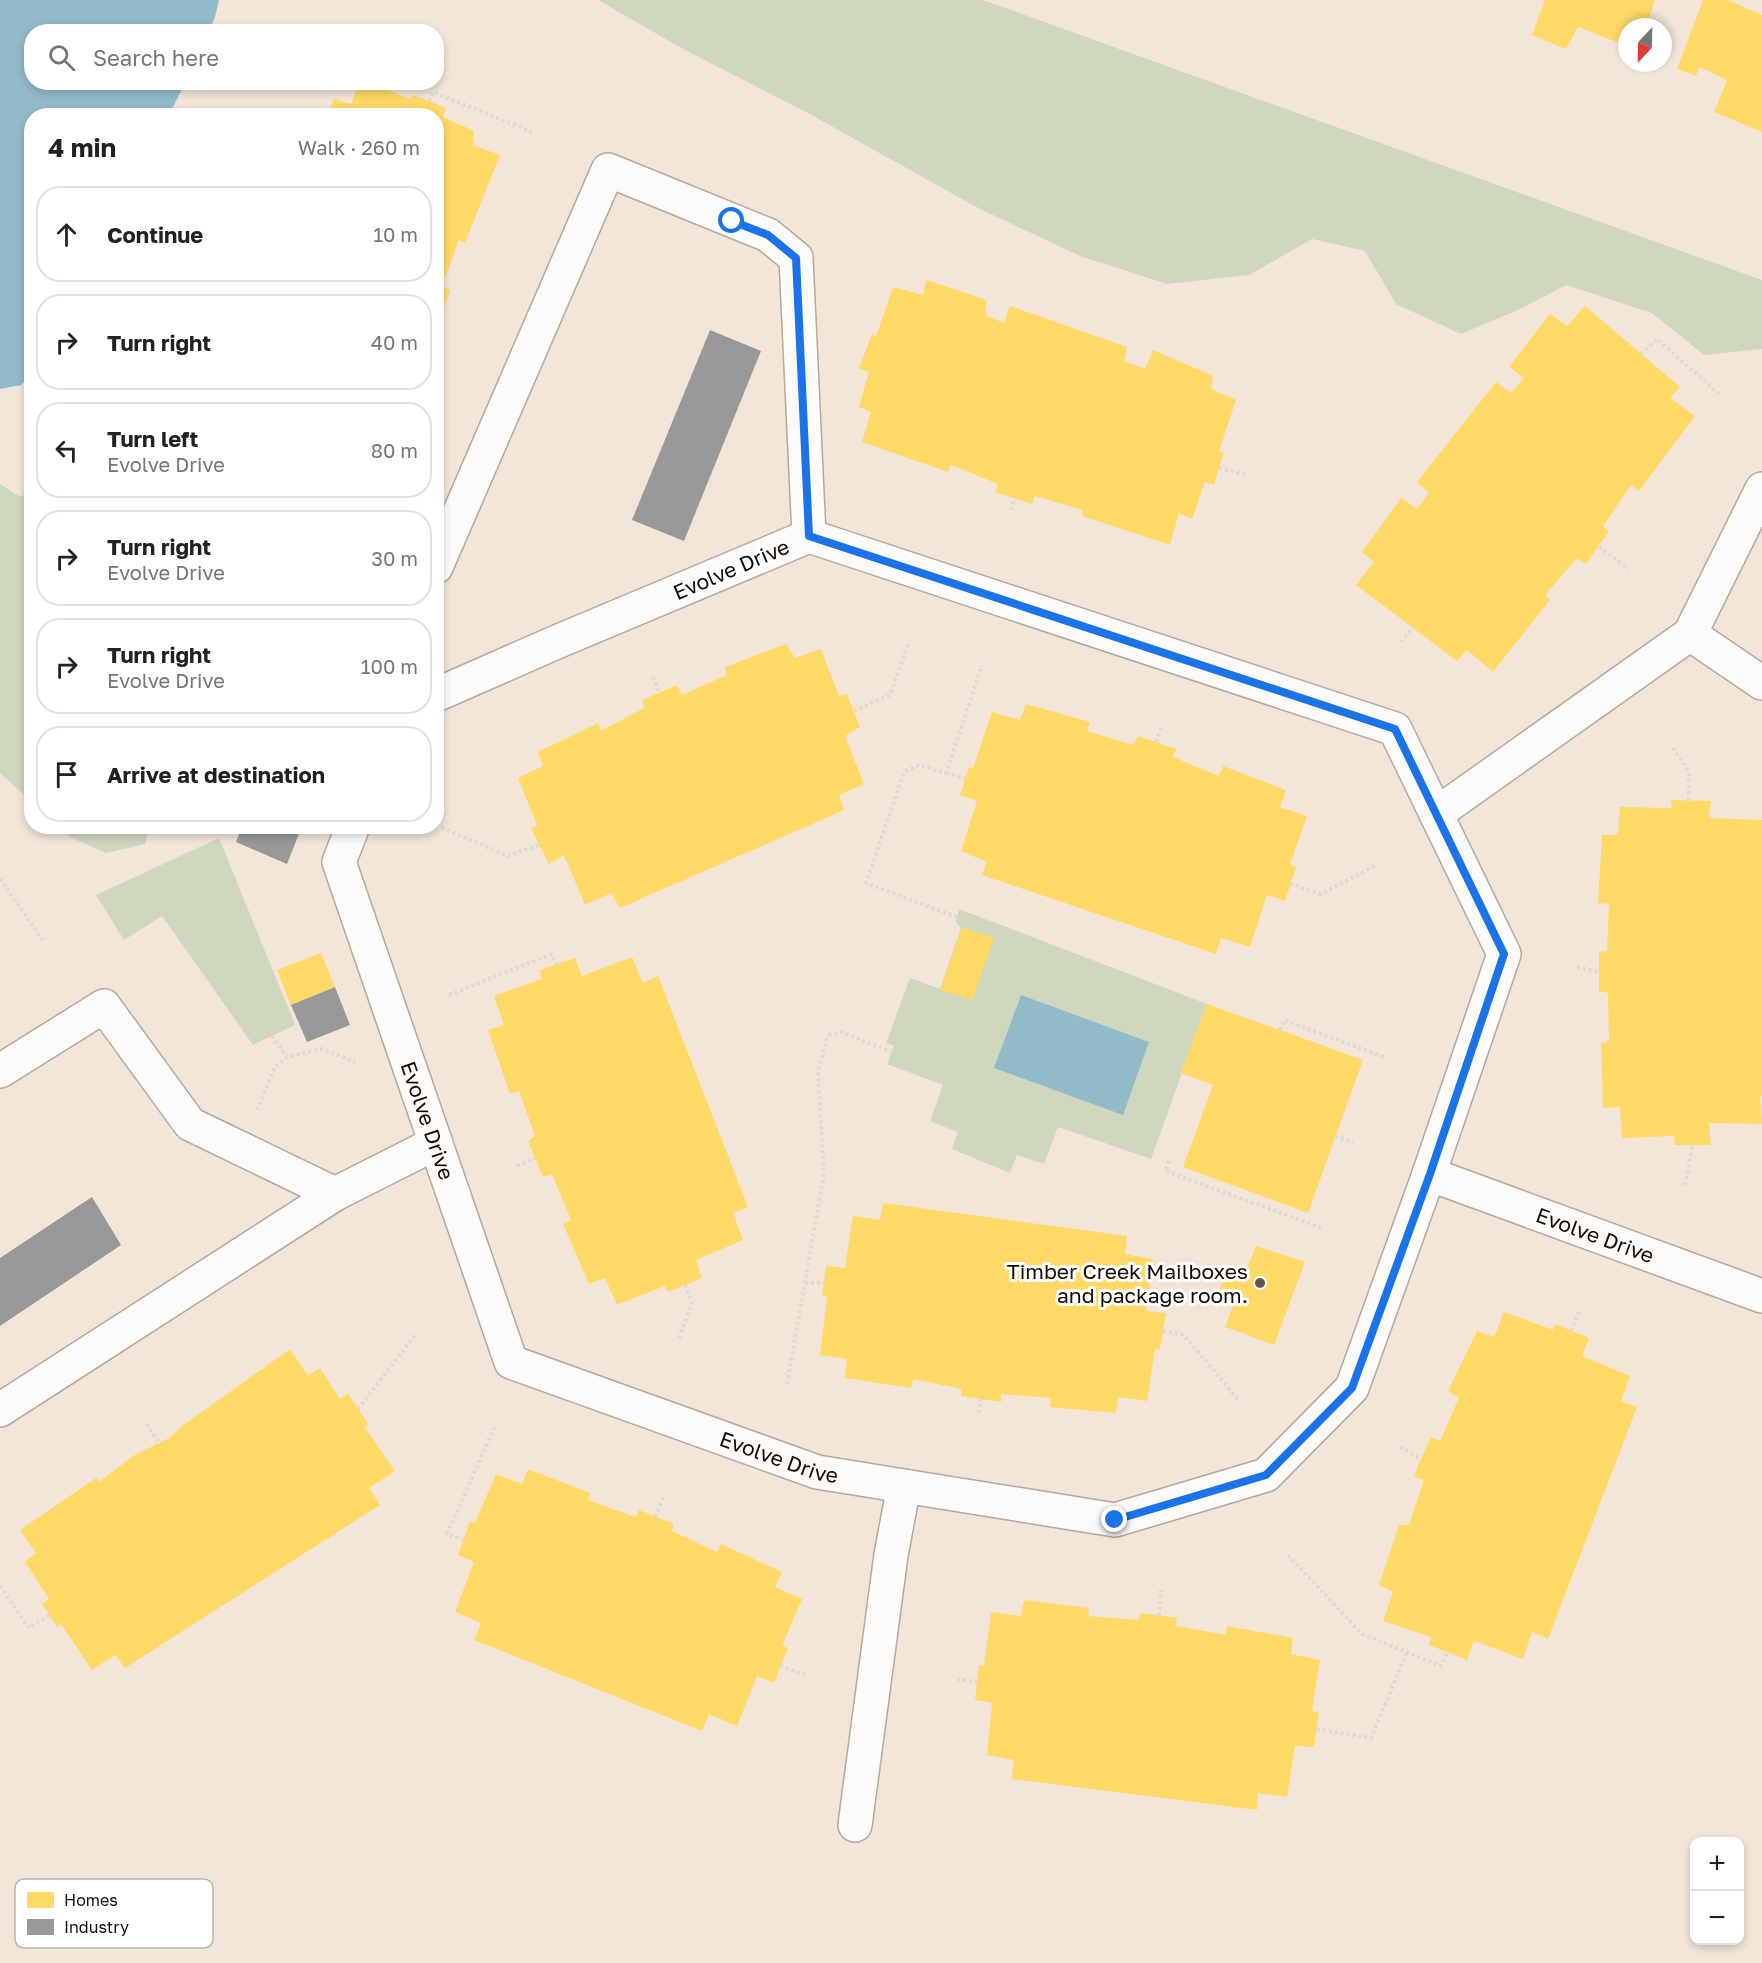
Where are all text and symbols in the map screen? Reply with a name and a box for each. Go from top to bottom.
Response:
north arrow [1618,18,1672,72]
search box [24,24,444,90]
icon: search [45,41,78,74]
text: Search here [93,44,219,71]
text: 4 min [48,132,116,163]
text: Walk · 260 m [298,135,420,159]
route start [718,207,744,233]
icon: ahead [50,218,83,251]
text: Continue [107,221,203,248]
text: 10 m [373,222,418,246]
icon: right [50,326,83,359]
text: Turn right [107,329,211,356]
text: 40 m [371,330,418,354]
text: Turn left [107,425,198,452]
icon: left [50,434,83,467]
text: 80 m [371,438,418,462]
text: Evolve Drive [107,452,225,476]
text: Turn right [107,533,211,560]
street label: Evolve Drive [669,533,793,605]
icon: right [50,542,83,575]
text: 30 m [371,546,418,570]
text: Evolve Drive [107,560,225,584]
text: Turn right [107,641,211,668]
icon: right [50,650,83,683]
text: 100 m [361,654,418,678]
text: Evolve Drive [107,668,225,692]
icon: arrive [50,758,83,791]
text: Arrive at destination [107,761,325,788]
street label: Evolve Drive [396,1058,460,1183]
street label: Evolve Drive [1533,1201,1658,1268]
place label: Timber Creek Mailboxes and package room. [1007,1258,1248,1308]
marker: Timber Creek Mailboxes and package room. [1253,1276,1267,1290]
street label: Evolve Drive [716,1425,840,1488]
route end [1101,1506,1127,1532]
map controls [1690,1837,1744,1945]
button: + [1690,1837,1744,1891]
legend [15,1879,213,1948]
text: Homes [64,1890,118,1910]
button: − [1690,1891,1744,1945]
text: Industry [64,1917,129,1937]

